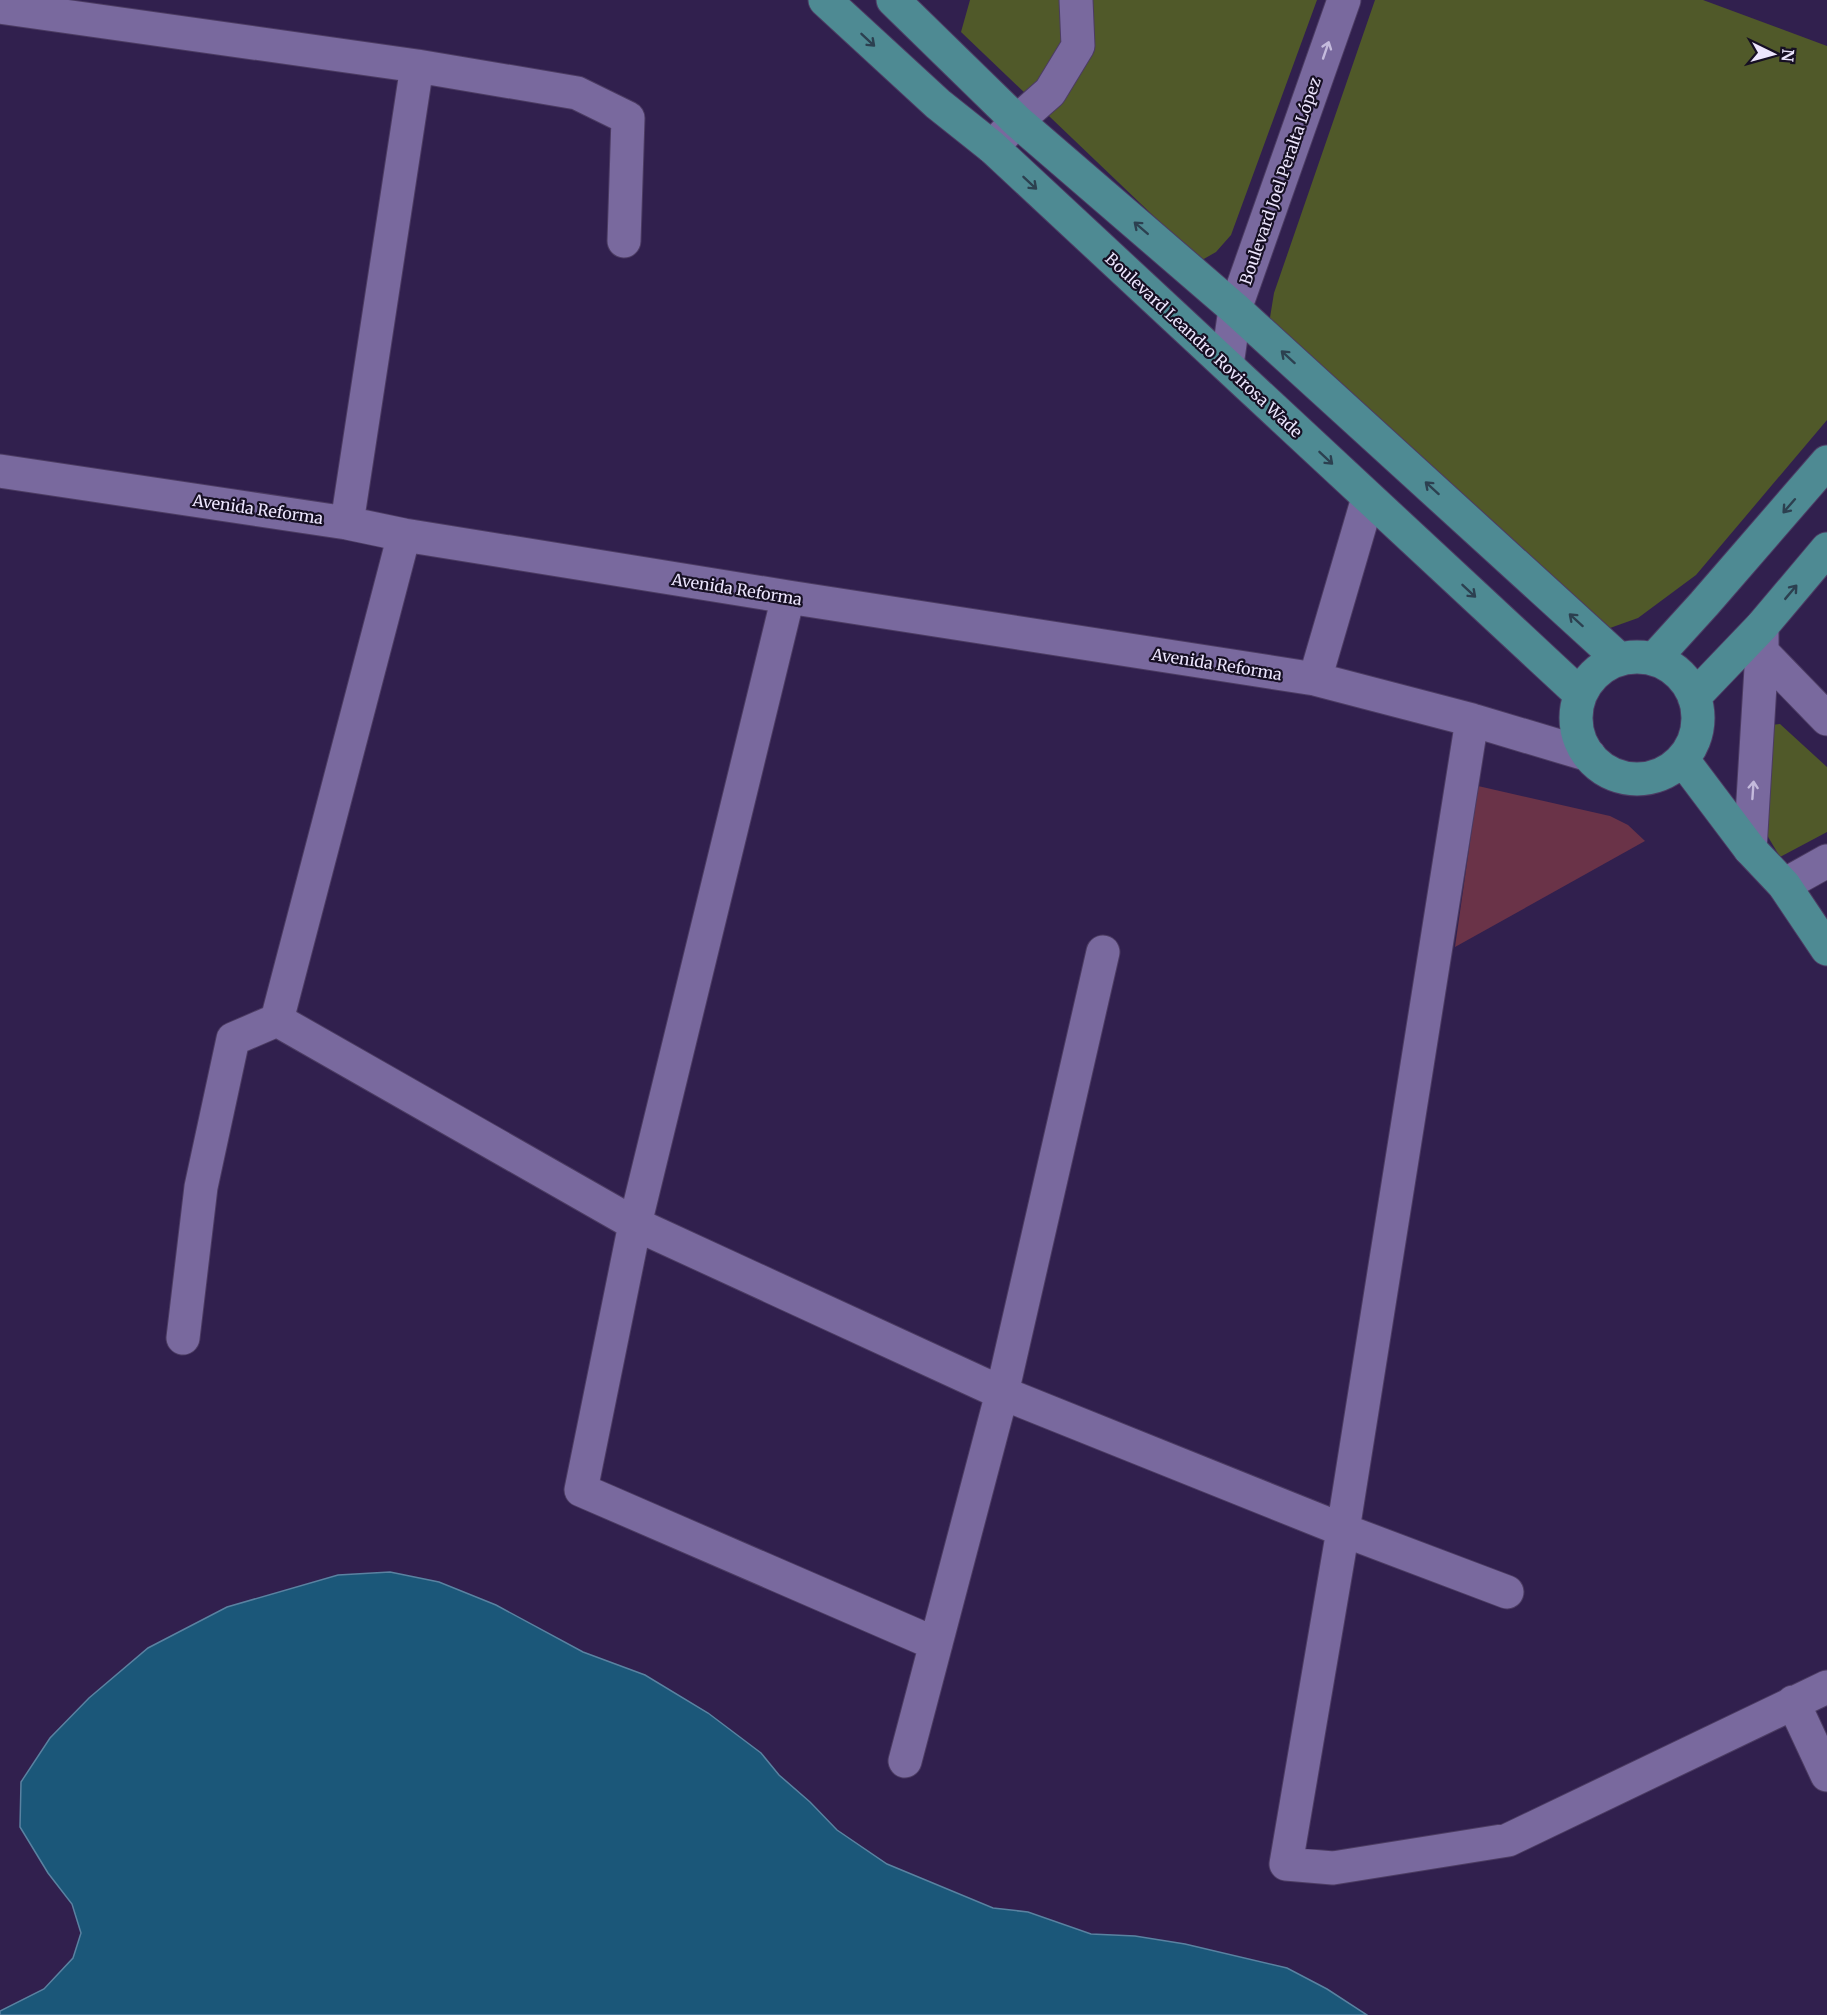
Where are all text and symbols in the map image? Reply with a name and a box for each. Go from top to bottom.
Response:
north arrow [1743,24,1803,84]
one-way arrow [860,32,875,46]
one-way arrow [1322,41,1333,60]
text: N [1777,48,1798,63]
street label: Boulevard Joel Peralta López [1235,74,1325,287]
one-way arrow [1022,175,1037,190]
one-way arrow [1134,221,1149,235]
street label: Boulevard Leandro Rovirosa Wade [1101,248,1307,442]
one-way arrow [1281,350,1296,364]
one-way arrow [1319,451,1334,466]
one-way arrow [1425,481,1440,495]
street label: Avenida Reforma [190,490,325,528]
one-way arrow [1782,498,1796,513]
street label: Avenida Reforma [669,569,804,609]
one-way arrow [1461,584,1476,598]
one-way arrow [1784,584,1797,600]
one-way arrow [1569,613,1584,627]
street label: Avenida Reforma [1149,644,1284,684]
one-way arrow [1748,781,1759,801]

